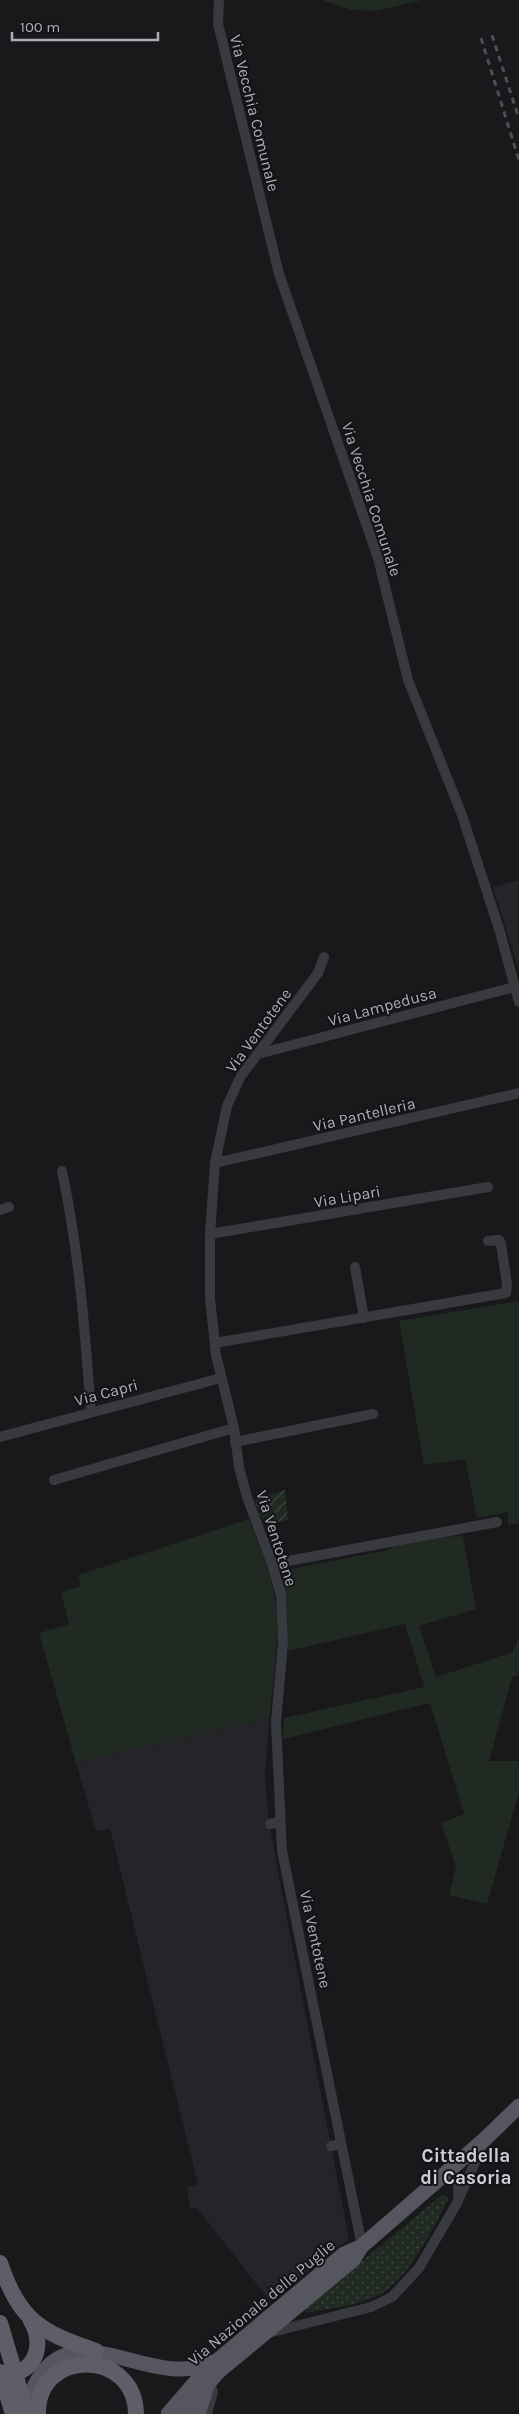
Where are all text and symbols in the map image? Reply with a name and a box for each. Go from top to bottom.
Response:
scale bar [12,10,159,42]
text: 100 m [20,18,60,36]
street label: Via Vecchia Comunale [226,33,283,194]
street label: Via Vecchia Comunale [338,420,405,579]
street label: Via Lampedusa [326,983,438,1030]
street label: Via Ventotene [221,984,295,1076]
street label: Via Pantelleria [311,1093,417,1135]
street label: Via Lipari [312,1181,382,1212]
street label: Via Capri [72,1375,140,1410]
street label: Via Ventotene [252,1488,301,1588]
street label: Via Ventotene [296,1888,335,1990]
district label: Cittadella di Casoria [420,2145,512,2189]
street label: Via Nazionale delle Puglie [184,2235,339,2369]

